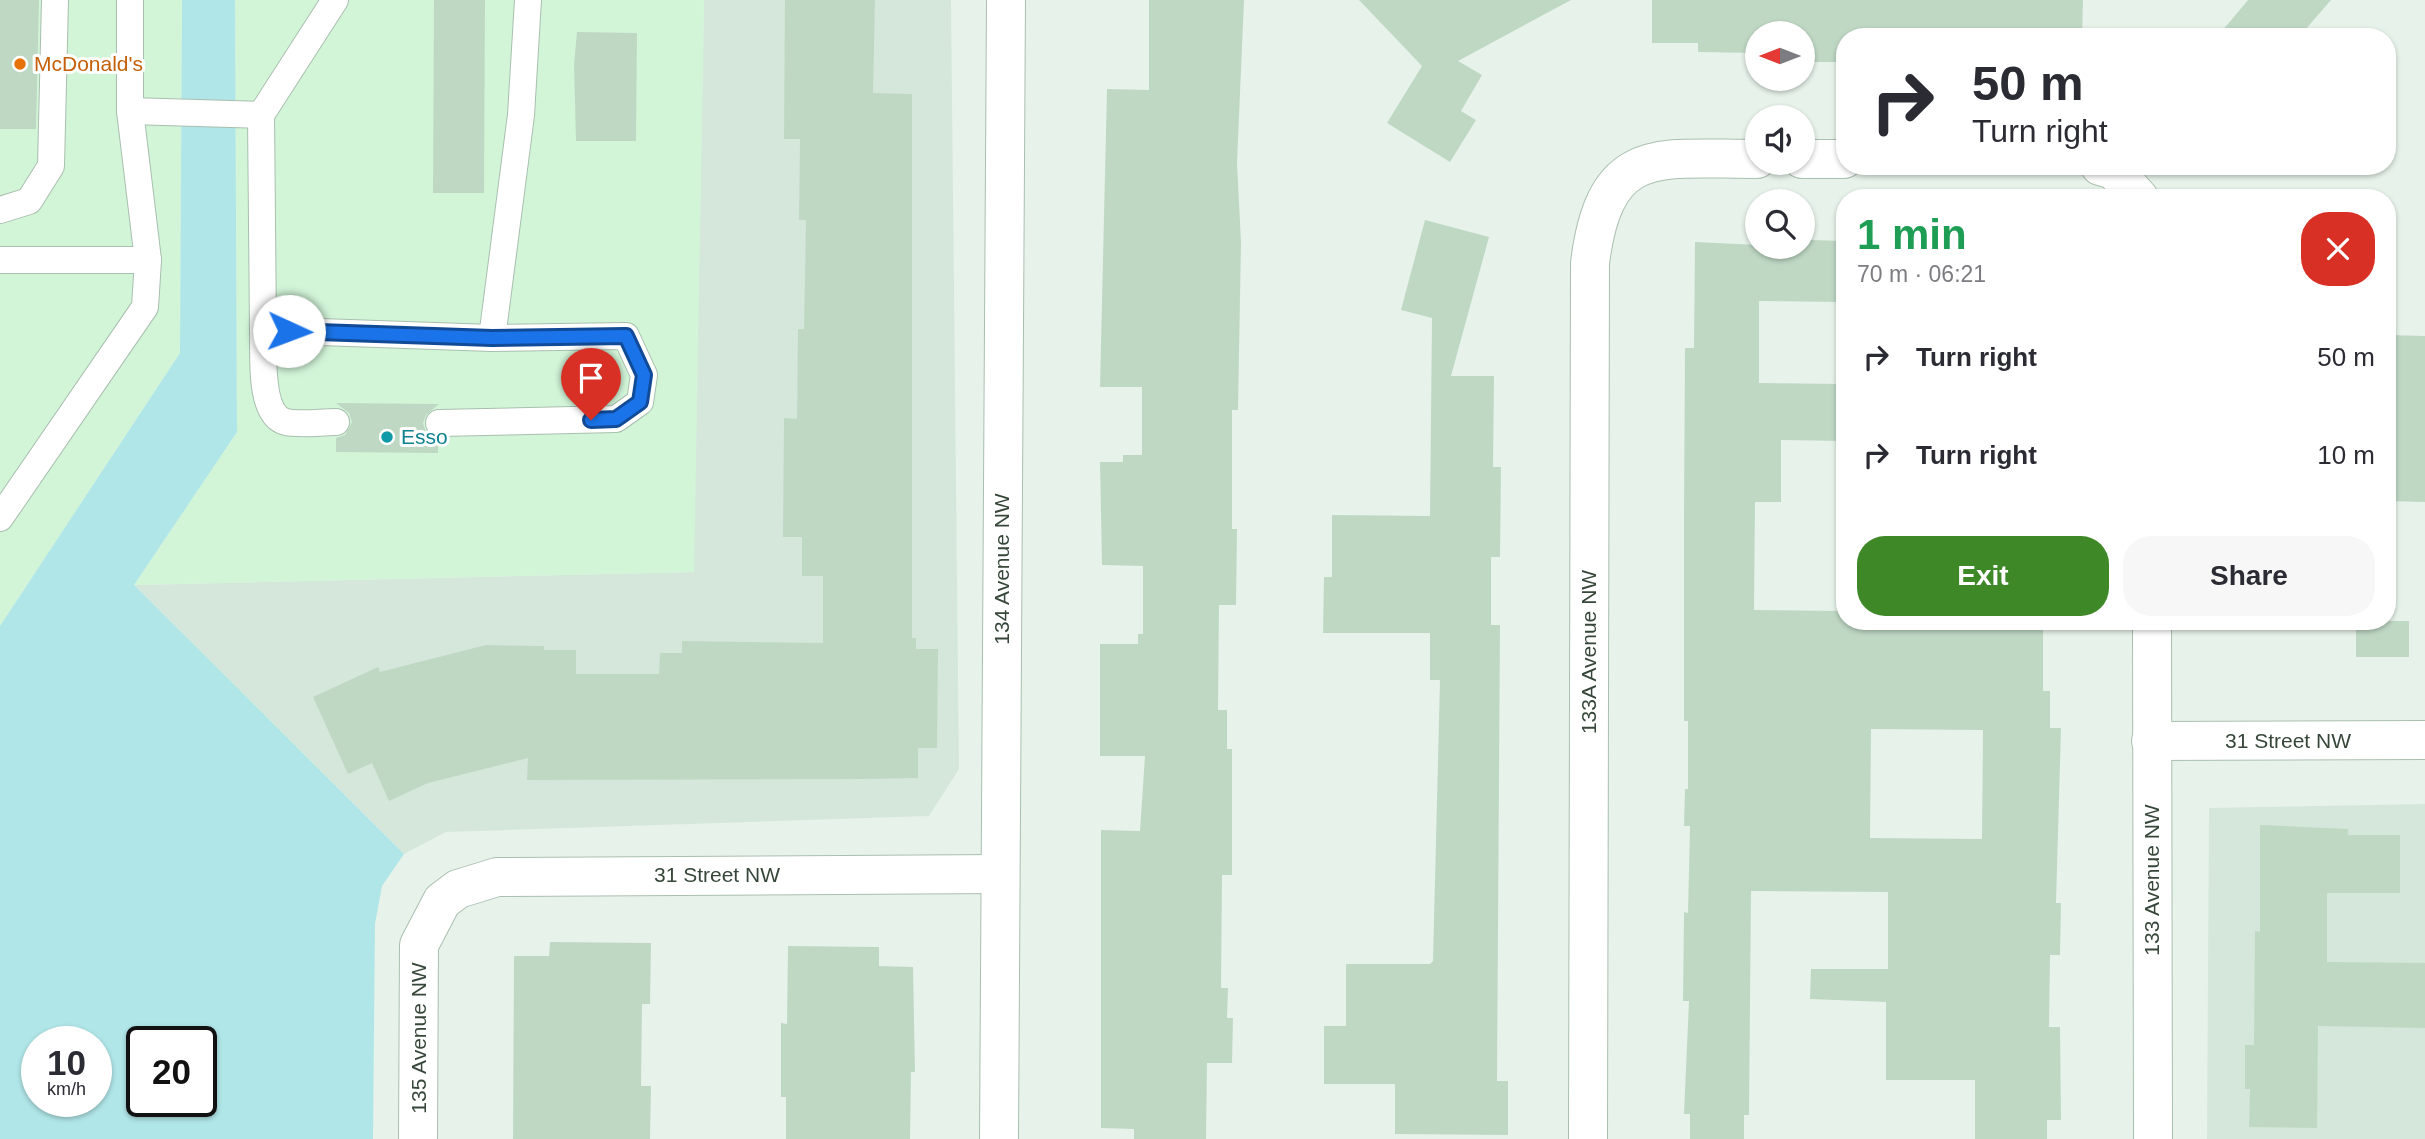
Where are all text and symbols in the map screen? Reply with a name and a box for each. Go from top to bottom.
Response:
north arrow [1745,21,1815,91]
map controls [1745,21,1815,259]
place label: McDonald's [34,52,143,75]
marker: McDonald's [12,56,28,72]
icon: right [1857,56,1948,147]
text: 50 m [1972,56,2084,110]
button: sound [1745,105,1815,175]
text: Turn right [1972,113,2108,149]
button: search [1745,189,1815,259]
text: 1 min [1857,211,1967,258]
button: close [2301,212,2375,286]
text: 70 m · 06:21 [1857,261,1986,287]
position arrow [252,294,326,368]
icon: right [1857,338,1895,376]
text: Turn right [1916,342,2037,372]
text: 50 m [2317,342,2375,372]
pin [561,348,621,420]
icon: arrive [572,359,610,397]
place label: Esso [401,425,448,448]
marker: Esso [379,429,395,445]
icon: right [1857,436,1895,474]
text: Turn right [1916,440,2037,470]
text: 10 m [2317,440,2375,470]
street label: 134 Avenue NW [990,493,1013,645]
button: Exit [1857,536,2109,616]
button: Share [2123,536,2375,616]
street label: 133A Avenue NW [1577,570,1600,734]
street label: 31 Street NW [2225,729,2351,752]
street label: 133 Avenue NW [2140,804,2163,956]
street label: 31 Street NW [654,863,780,886]
street label: 135 Avenue NW [407,962,430,1114]
speed limit sign: 20 [126,1026,217,1117]
text: 10 [47,1043,86,1082]
text: km/h [47,1079,86,1099]

